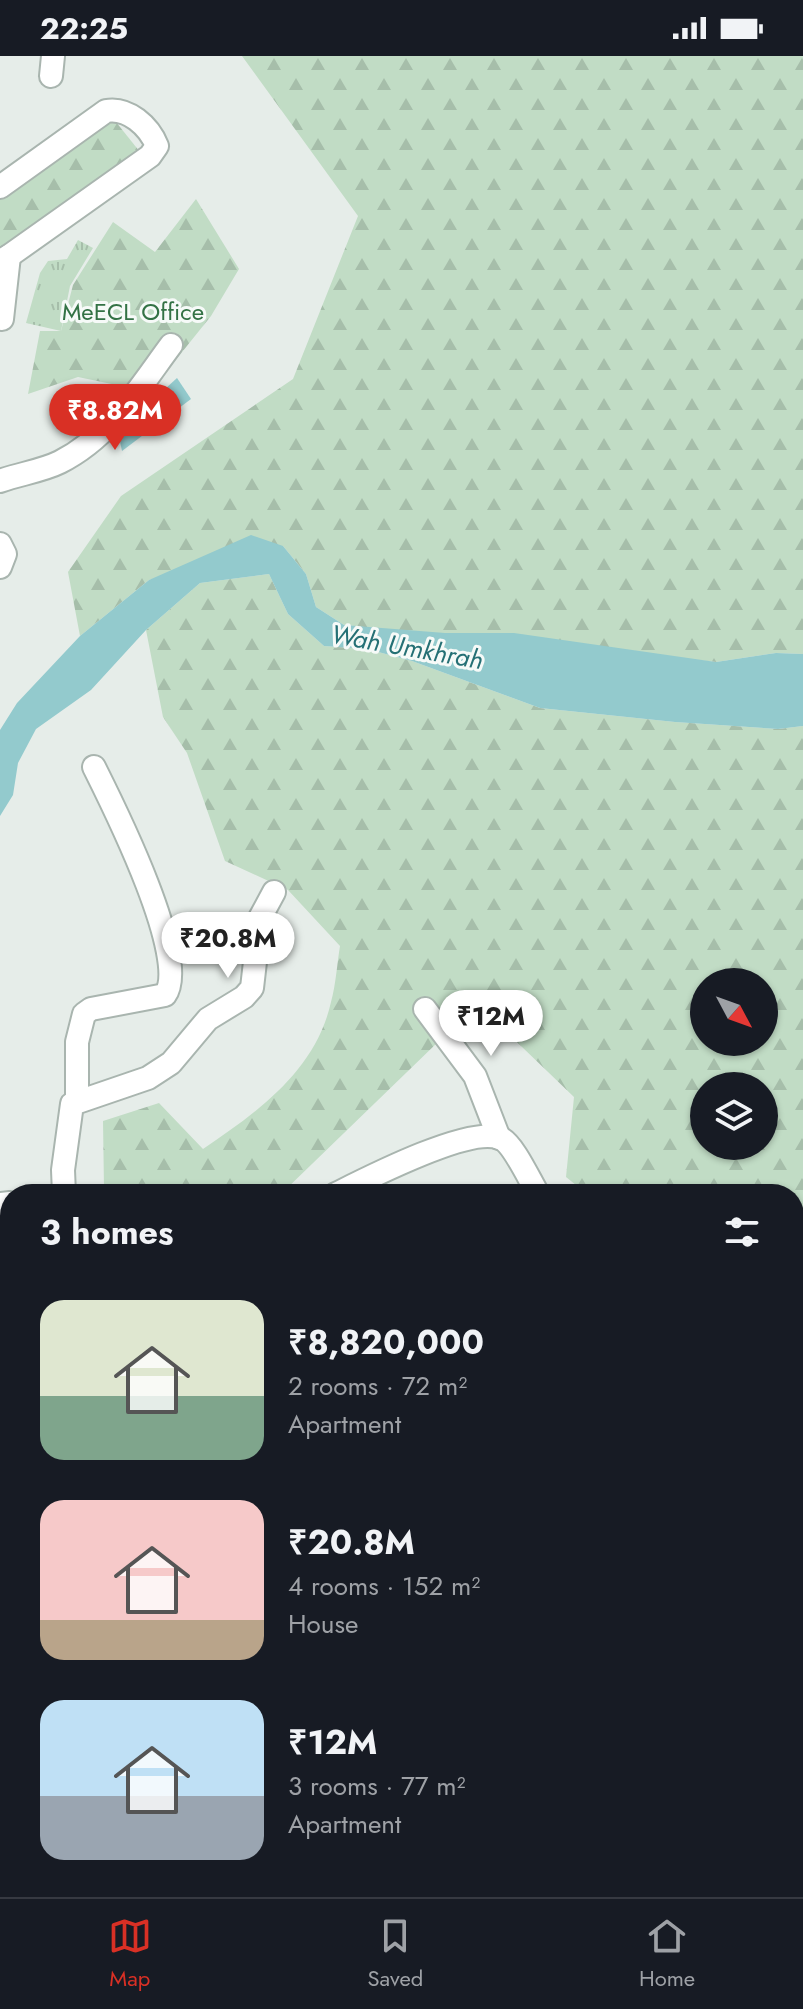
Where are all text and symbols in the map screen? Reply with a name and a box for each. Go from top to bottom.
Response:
text: 22:25 [40,7,128,50]
park label: MeECL Office [62,294,204,329]
pin: ₹8.82M [50,384,180,452]
text: ₹8.82M [67,391,163,429]
water label: Wah Umkhrah [328,615,486,679]
pin: ₹20.8M [163,912,293,980]
text: ₹20.8M [180,919,276,957]
north arrow [690,968,778,1056]
map controls [690,968,778,1160]
pin: ₹12M [444,990,538,1058]
text: ₹12M [457,997,525,1035]
button: layers [690,1072,778,1160]
text: 3 homes [40,1208,174,1257]
icon: filters [720,1210,764,1254]
text: ₹8,820,000 [288,1318,484,1367]
icon: home [104,1332,200,1428]
text: 2 rooms · 72 m² [288,1367,467,1405]
text: Apartment [288,1405,401,1443]
text: ₹20.8M [288,1518,415,1567]
icon: home [104,1532,200,1628]
text: 4 rooms · 152 m² [288,1567,480,1605]
text: House [288,1605,358,1643]
text: ₹12M [288,1718,377,1767]
icon: home [104,1732,200,1828]
text: 3 rooms · 77 m² [288,1767,465,1805]
text: Apartment [288,1805,401,1843]
tab: Map [108,1914,152,1994]
tab: Saved [368,1914,423,1994]
tab: Home [639,1914,695,1994]

